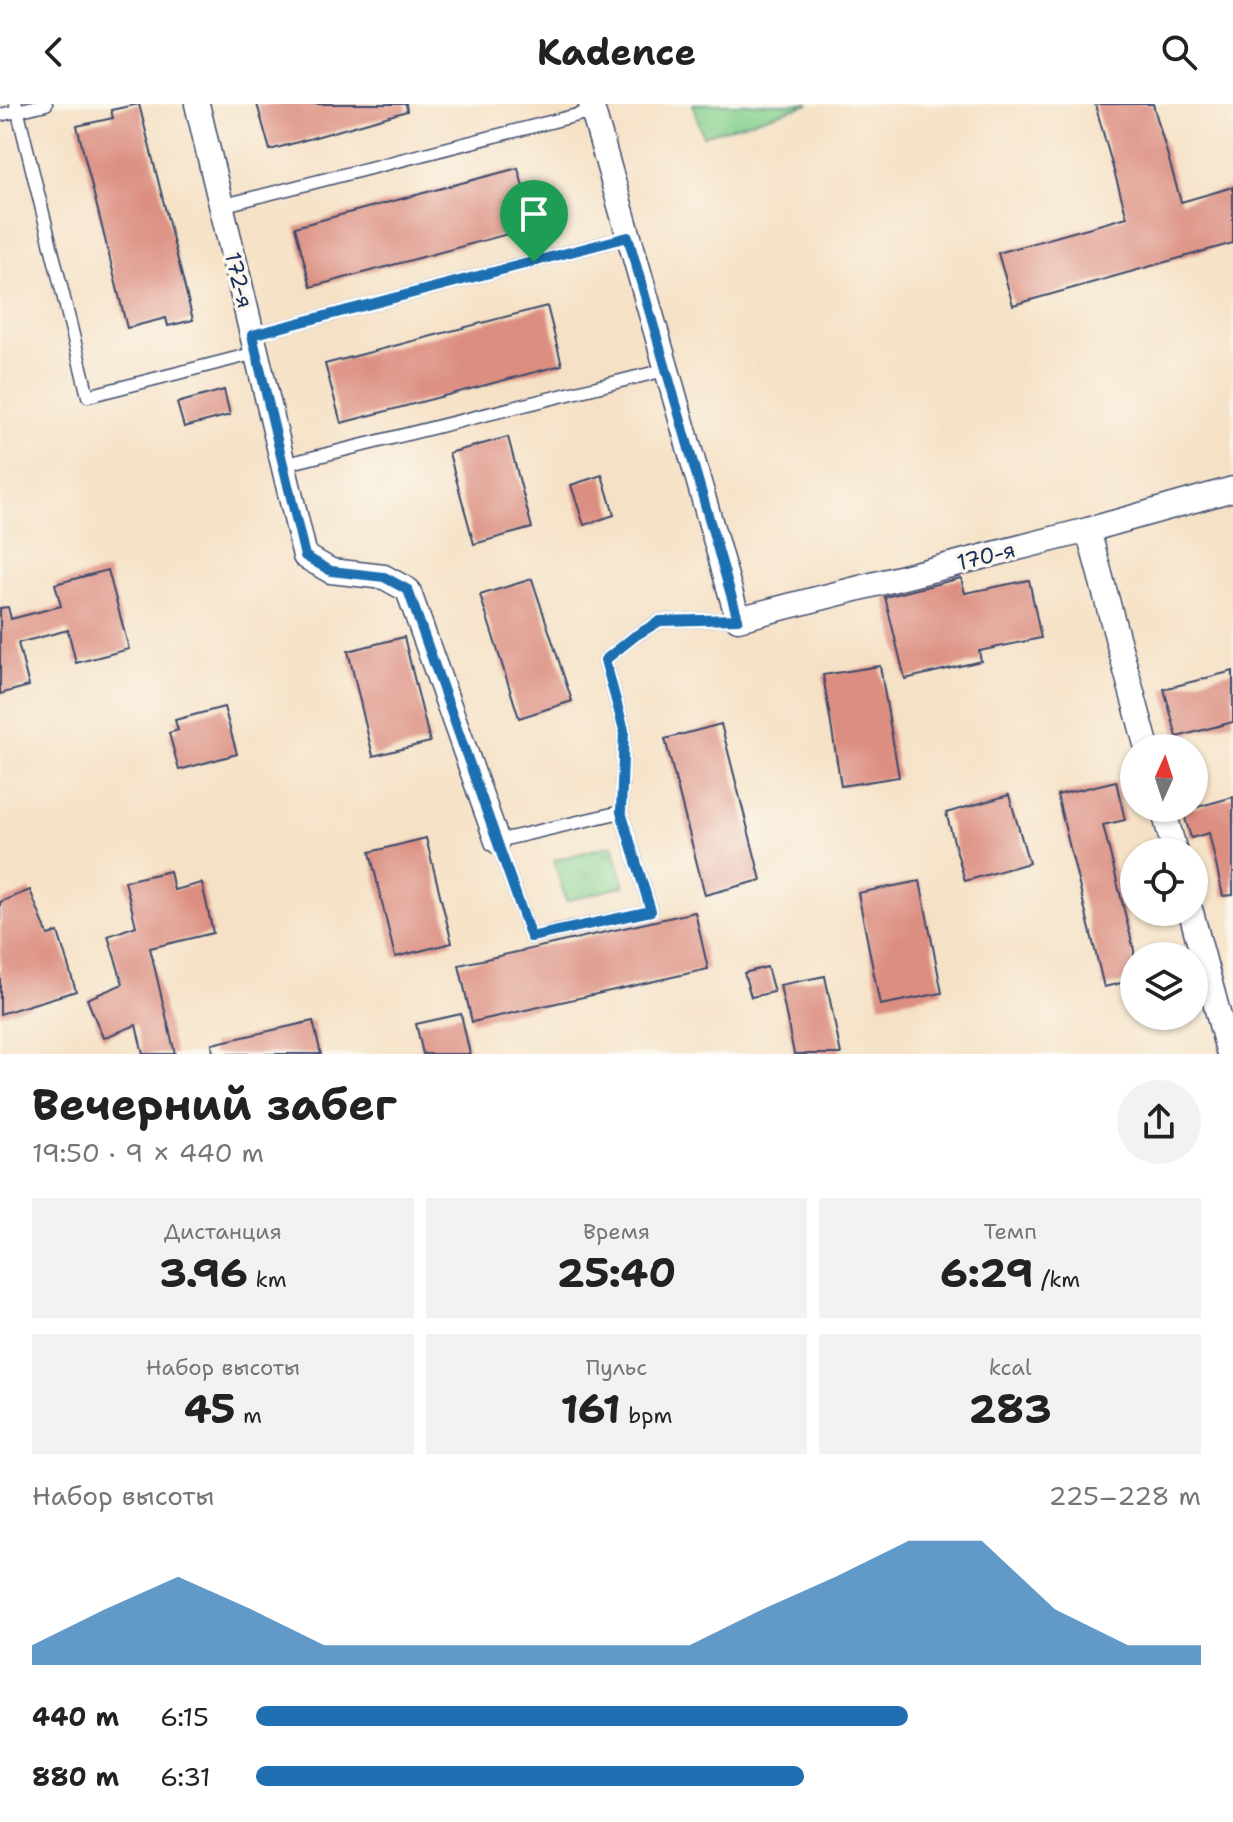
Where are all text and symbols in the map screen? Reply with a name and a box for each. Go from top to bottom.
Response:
text: Kadence [537,28,696,77]
icon: back [32,30,76,74]
icon: search [1157,30,1201,74]
pin [500,180,568,262]
icon: arrive [512,192,556,236]
street label: 172-я [218,249,260,311]
street label: 170-я [954,535,1018,577]
north arrow [1120,734,1208,822]
map controls [1120,734,1208,1030]
button: locate [1120,838,1208,926]
button: layers [1120,942,1208,1030]
text: Вечерний забег [32,1075,397,1134]
button: share [1117,1080,1201,1164]
text: 19:50 · 9 × 440 m [32,1135,264,1170]
text: Дистанция [164,1217,282,1246]
text: Время [583,1217,650,1246]
text: Темп [984,1217,1037,1246]
text: 3.96 [159,1246,248,1300]
text: 25:40 [557,1246,676,1300]
text: 6:29 [940,1246,1033,1300]
text: km [248,1265,287,1294]
text: /km [1033,1265,1080,1294]
text: Набор высоты [146,1353,300,1382]
text: Пульс [586,1353,647,1382]
text: kcal [989,1353,1032,1382]
text: 45 [184,1382,235,1436]
text: 161 [561,1382,621,1436]
text: 283 [969,1382,1052,1436]
text: m [235,1401,262,1430]
text: bpm [621,1401,672,1430]
text: Набор высоты [32,1478,214,1513]
text: 225–228 m [1049,1478,1201,1513]
text: 440 m [32,1699,119,1734]
text: 6:15 [160,1699,209,1734]
text: 880 m [32,1759,119,1794]
text: 6:31 [160,1759,211,1794]

